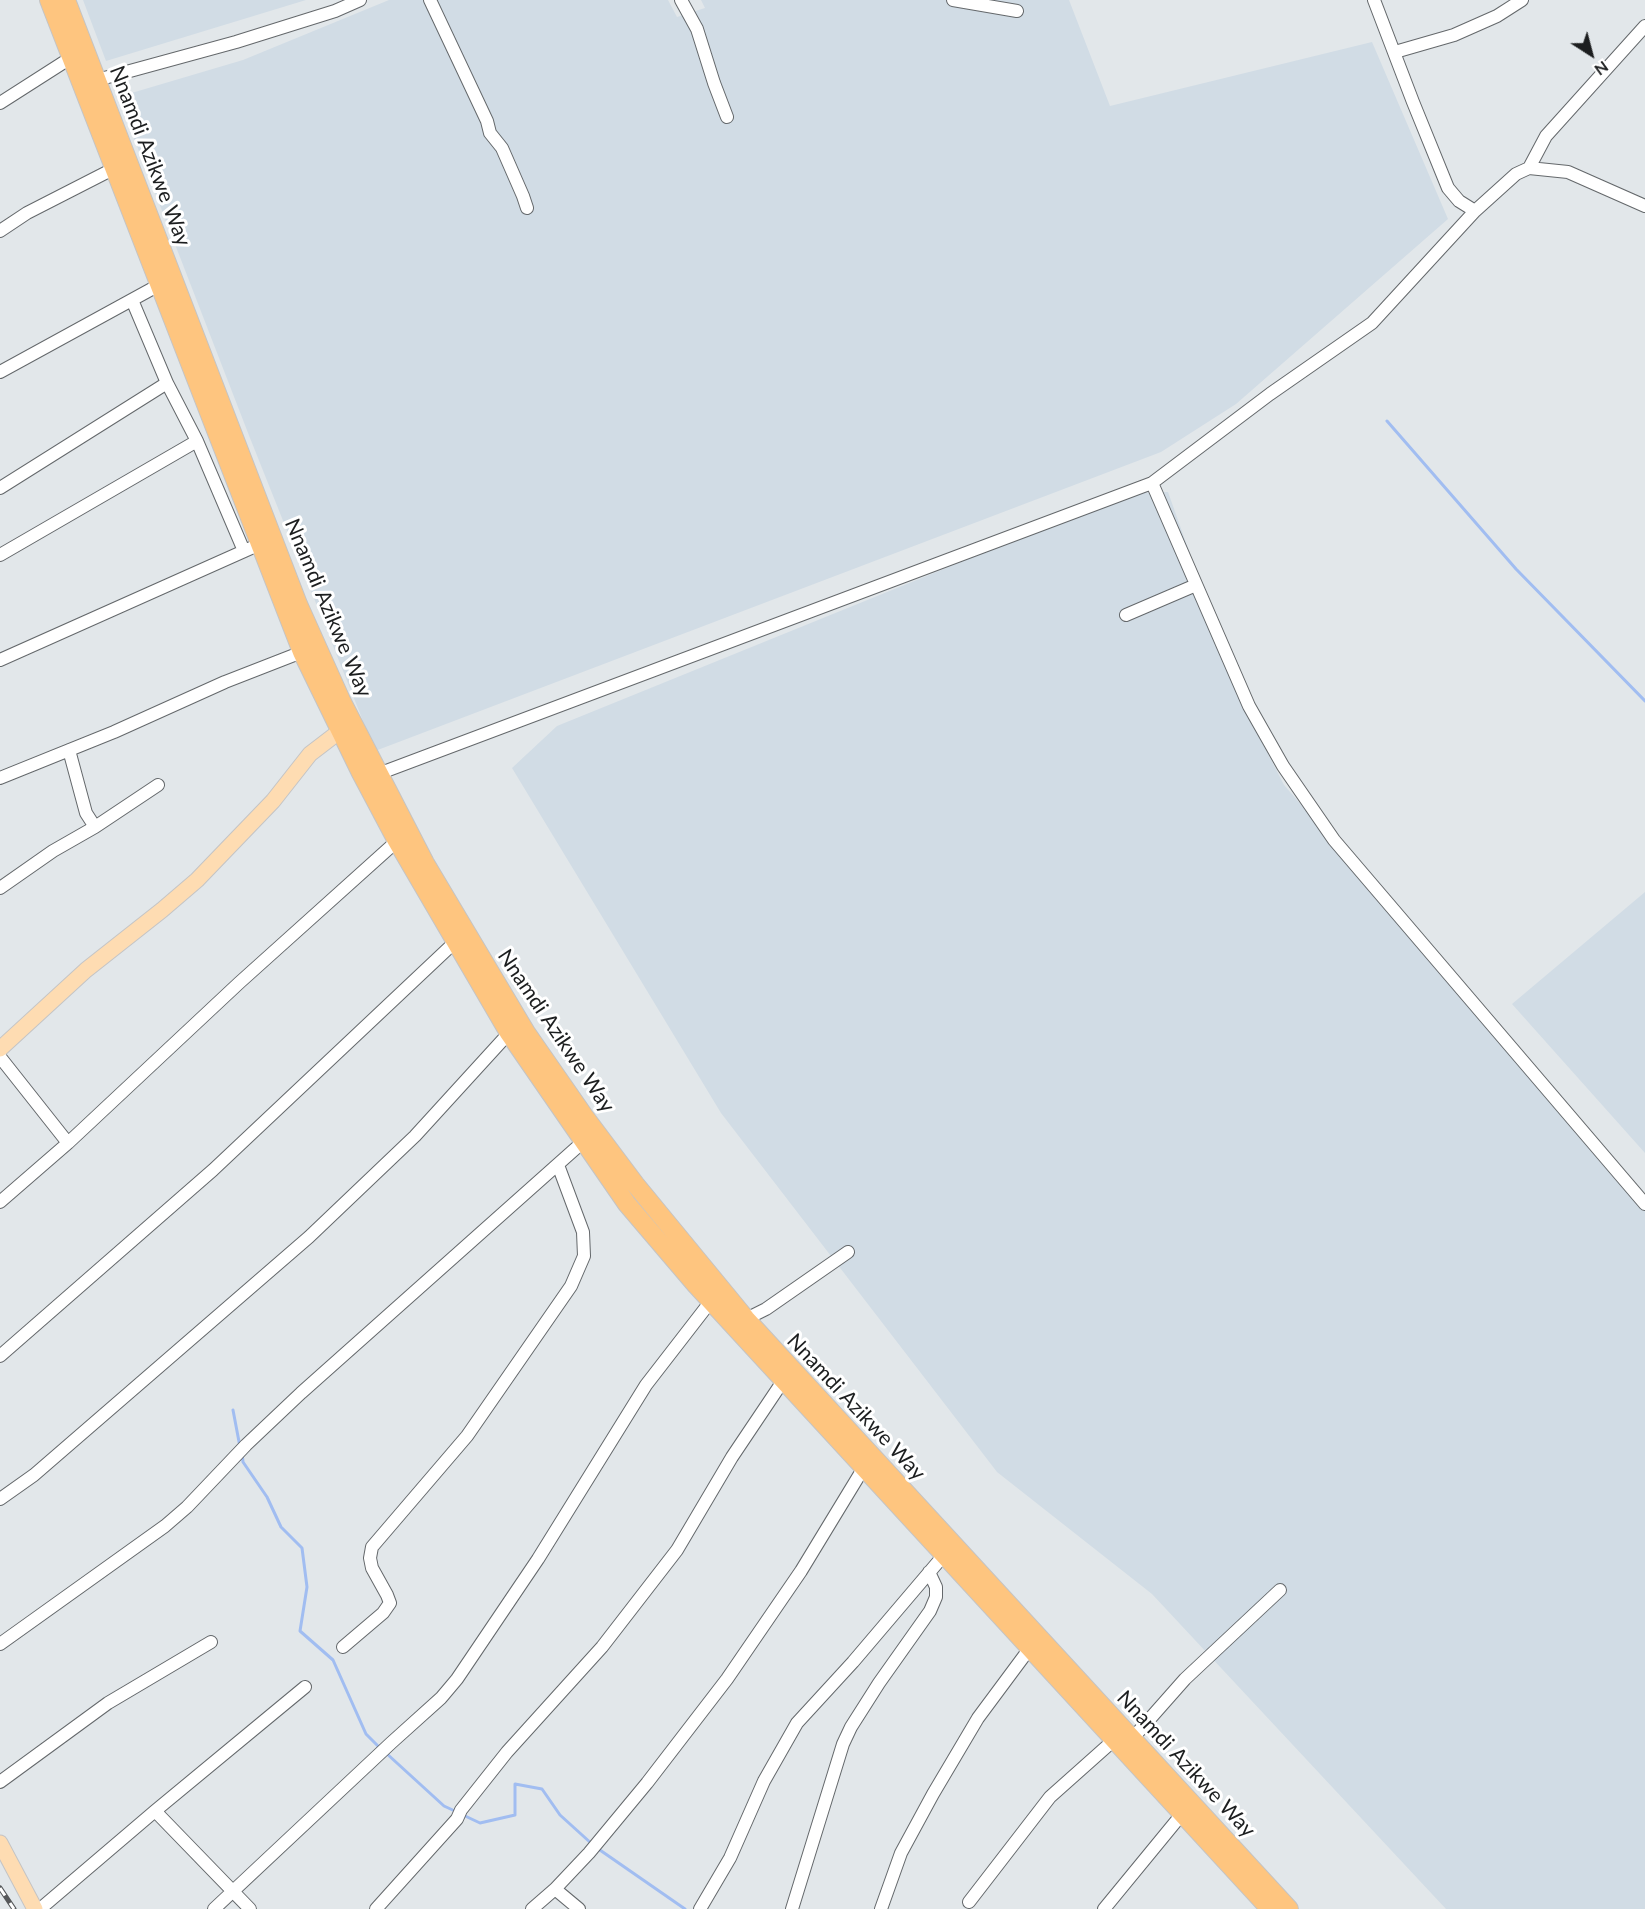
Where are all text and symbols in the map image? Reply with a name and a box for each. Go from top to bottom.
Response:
north arrow [1561,24,1621,84]
text: N [1591,58,1612,80]
street label: Nnamdi Azikwe Way [104,62,196,250]
street label: Nnamdi Azikwe Way [279,515,377,701]
street label: Nnamdi Azikwe Way [492,945,620,1117]
street label: Nnamdi Azikwe Way [782,1328,930,1486]
street label: Nnamdi Azikwe Way [1112,1685,1260,1843]

